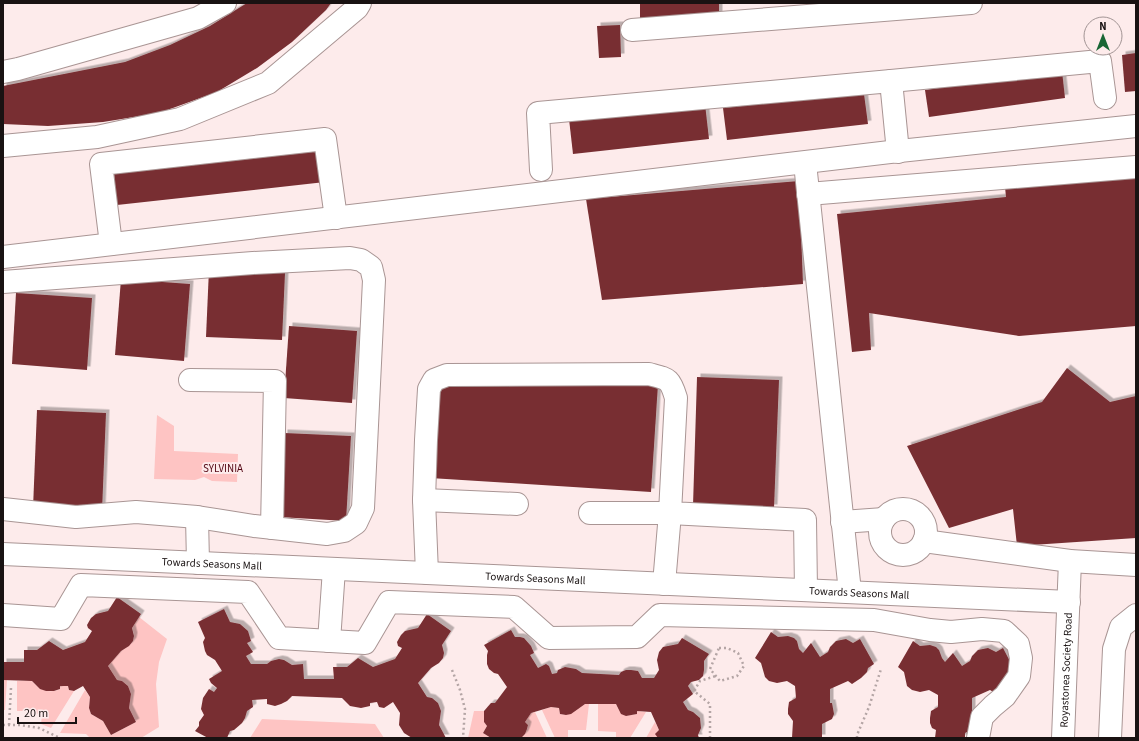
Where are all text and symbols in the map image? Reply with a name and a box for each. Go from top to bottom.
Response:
north arrow [1083,16,1123,56]
text: N [1099,19,1107,34]
park label: SYLVINIA [203,461,243,476]
street label: Towards Seasons Mall [161,554,262,574]
street label: Towards Seasons Mall [485,569,586,588]
street label: Towards Seasons Mall [809,583,910,603]
street label: Royastonea Society Road [1056,612,1076,728]
scale bar [18,699,76,725]
text: 20 m [24,705,48,722]

